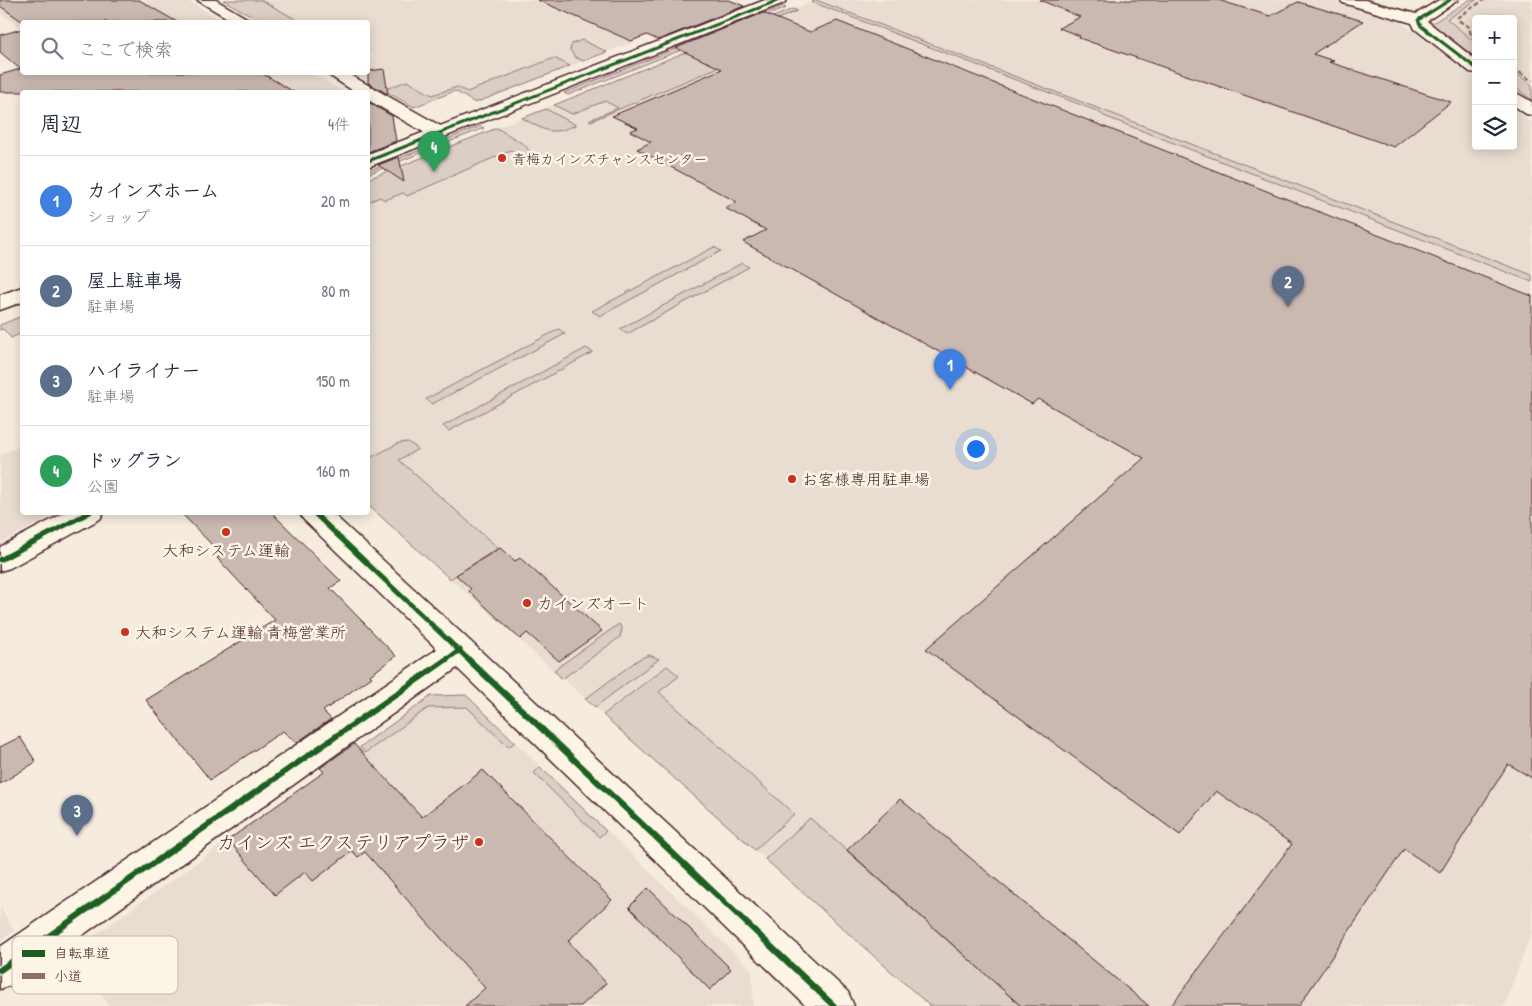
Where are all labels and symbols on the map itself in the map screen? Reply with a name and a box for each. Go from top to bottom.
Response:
pin: 4 [418,131,450,172]
place label: 青梅カインズチャンスセンター [512,149,707,168]
marker: 青梅カインズチャンスセンター [496,152,508,164]
pin: 2 [1272,266,1304,307]
pin: 1 [934,349,966,390]
your location [963,436,989,462]
place label: お客様専用駐車場 [802,468,930,490]
marker: お客様専用駐車場 [786,473,798,485]
marker: 大和システム運輸 [220,526,232,538]
place label: 大和システム運輸 [162,539,290,561]
place label: カインズオート [537,592,649,614]
marker: カインズオート [521,597,533,609]
place label: 大和システム運輸 青梅営業所 [135,621,346,643]
marker: 大和システム運輸 青梅営業所 [119,626,131,638]
pin: 3 [61,795,93,836]
place label: カインズ エクステリアプラザ [217,829,469,855]
marker: カインズ エクステリアプラザ [473,836,485,848]
legend [12,936,178,994]
text: 自転車道 [54,943,110,962]
text: 小道 [54,966,82,985]

